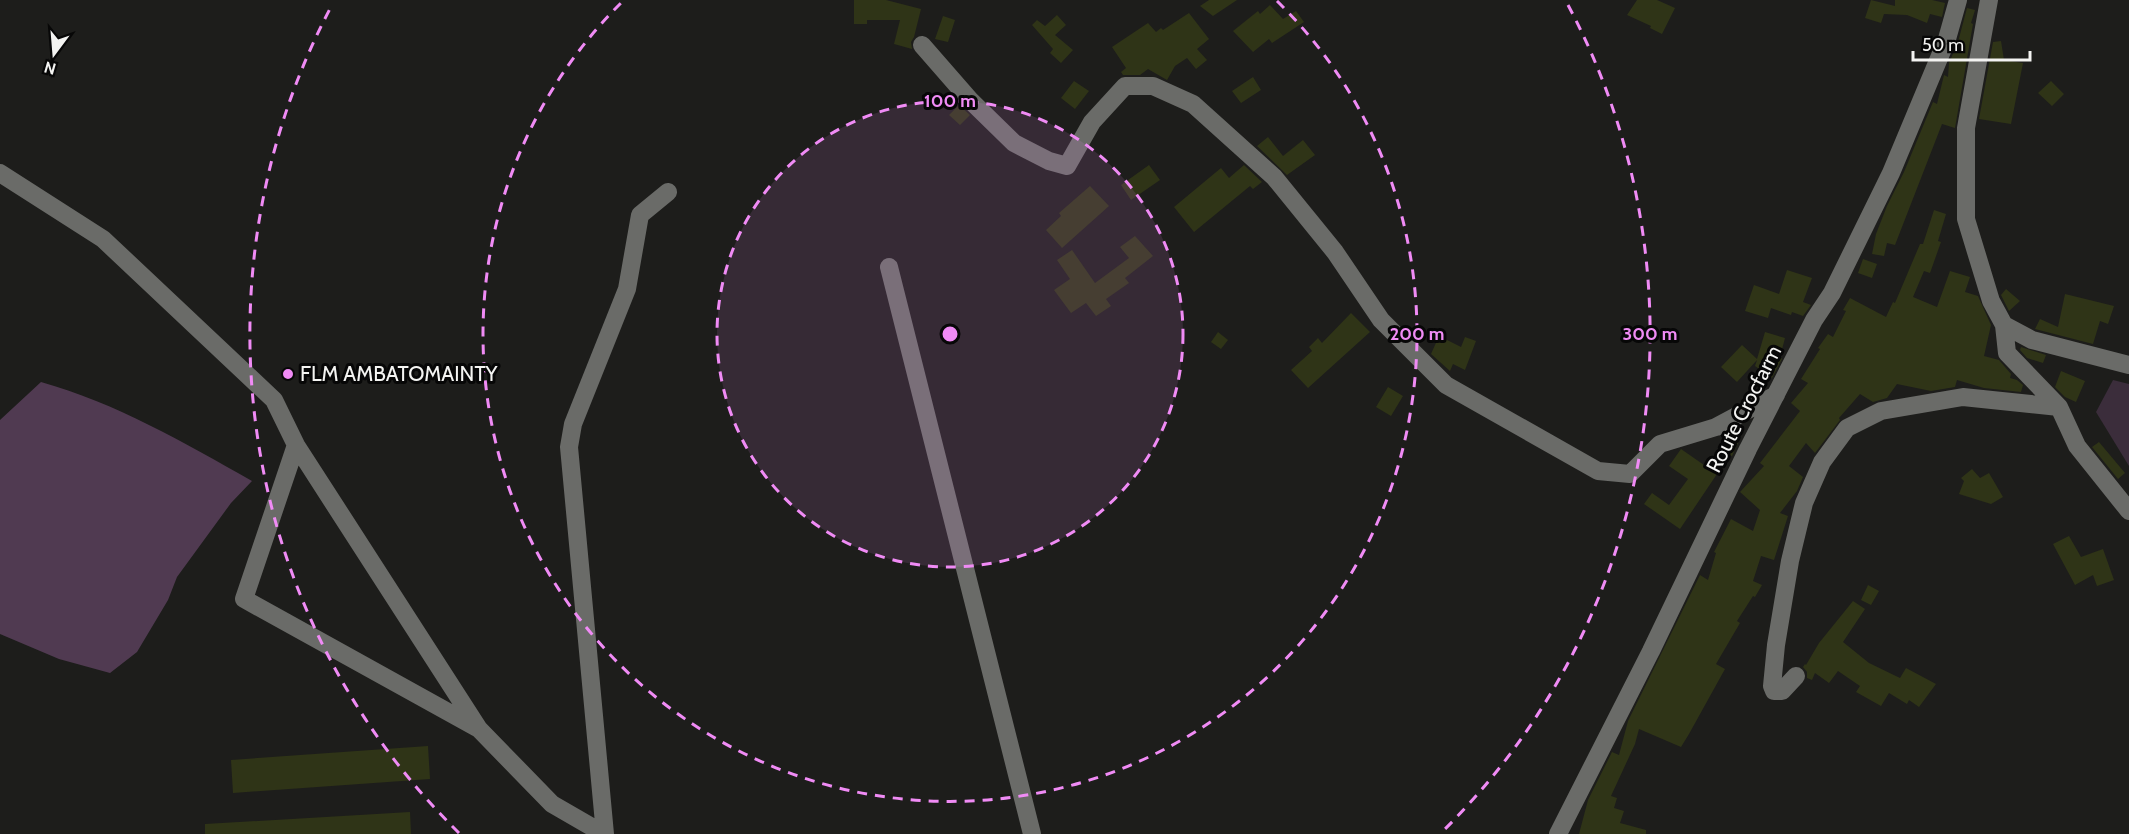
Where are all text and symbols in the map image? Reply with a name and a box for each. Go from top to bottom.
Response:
north arrow [24,24,84,84]
scale bar [1913,24,2030,62]
text: 50 m [1922,34,1964,56]
text: N [42,57,58,79]
text: 100 m [924,90,976,112]
text: 200 m [1390,323,1444,345]
text: 300 m [1623,323,1677,345]
centre of rings [940,324,960,344]
street label: Route Crocfarm [1701,341,1786,477]
place label: FLM AMBATOMAINTY [300,361,499,386]
marker: FLM AMBATOMAINTY [281,367,295,381]

